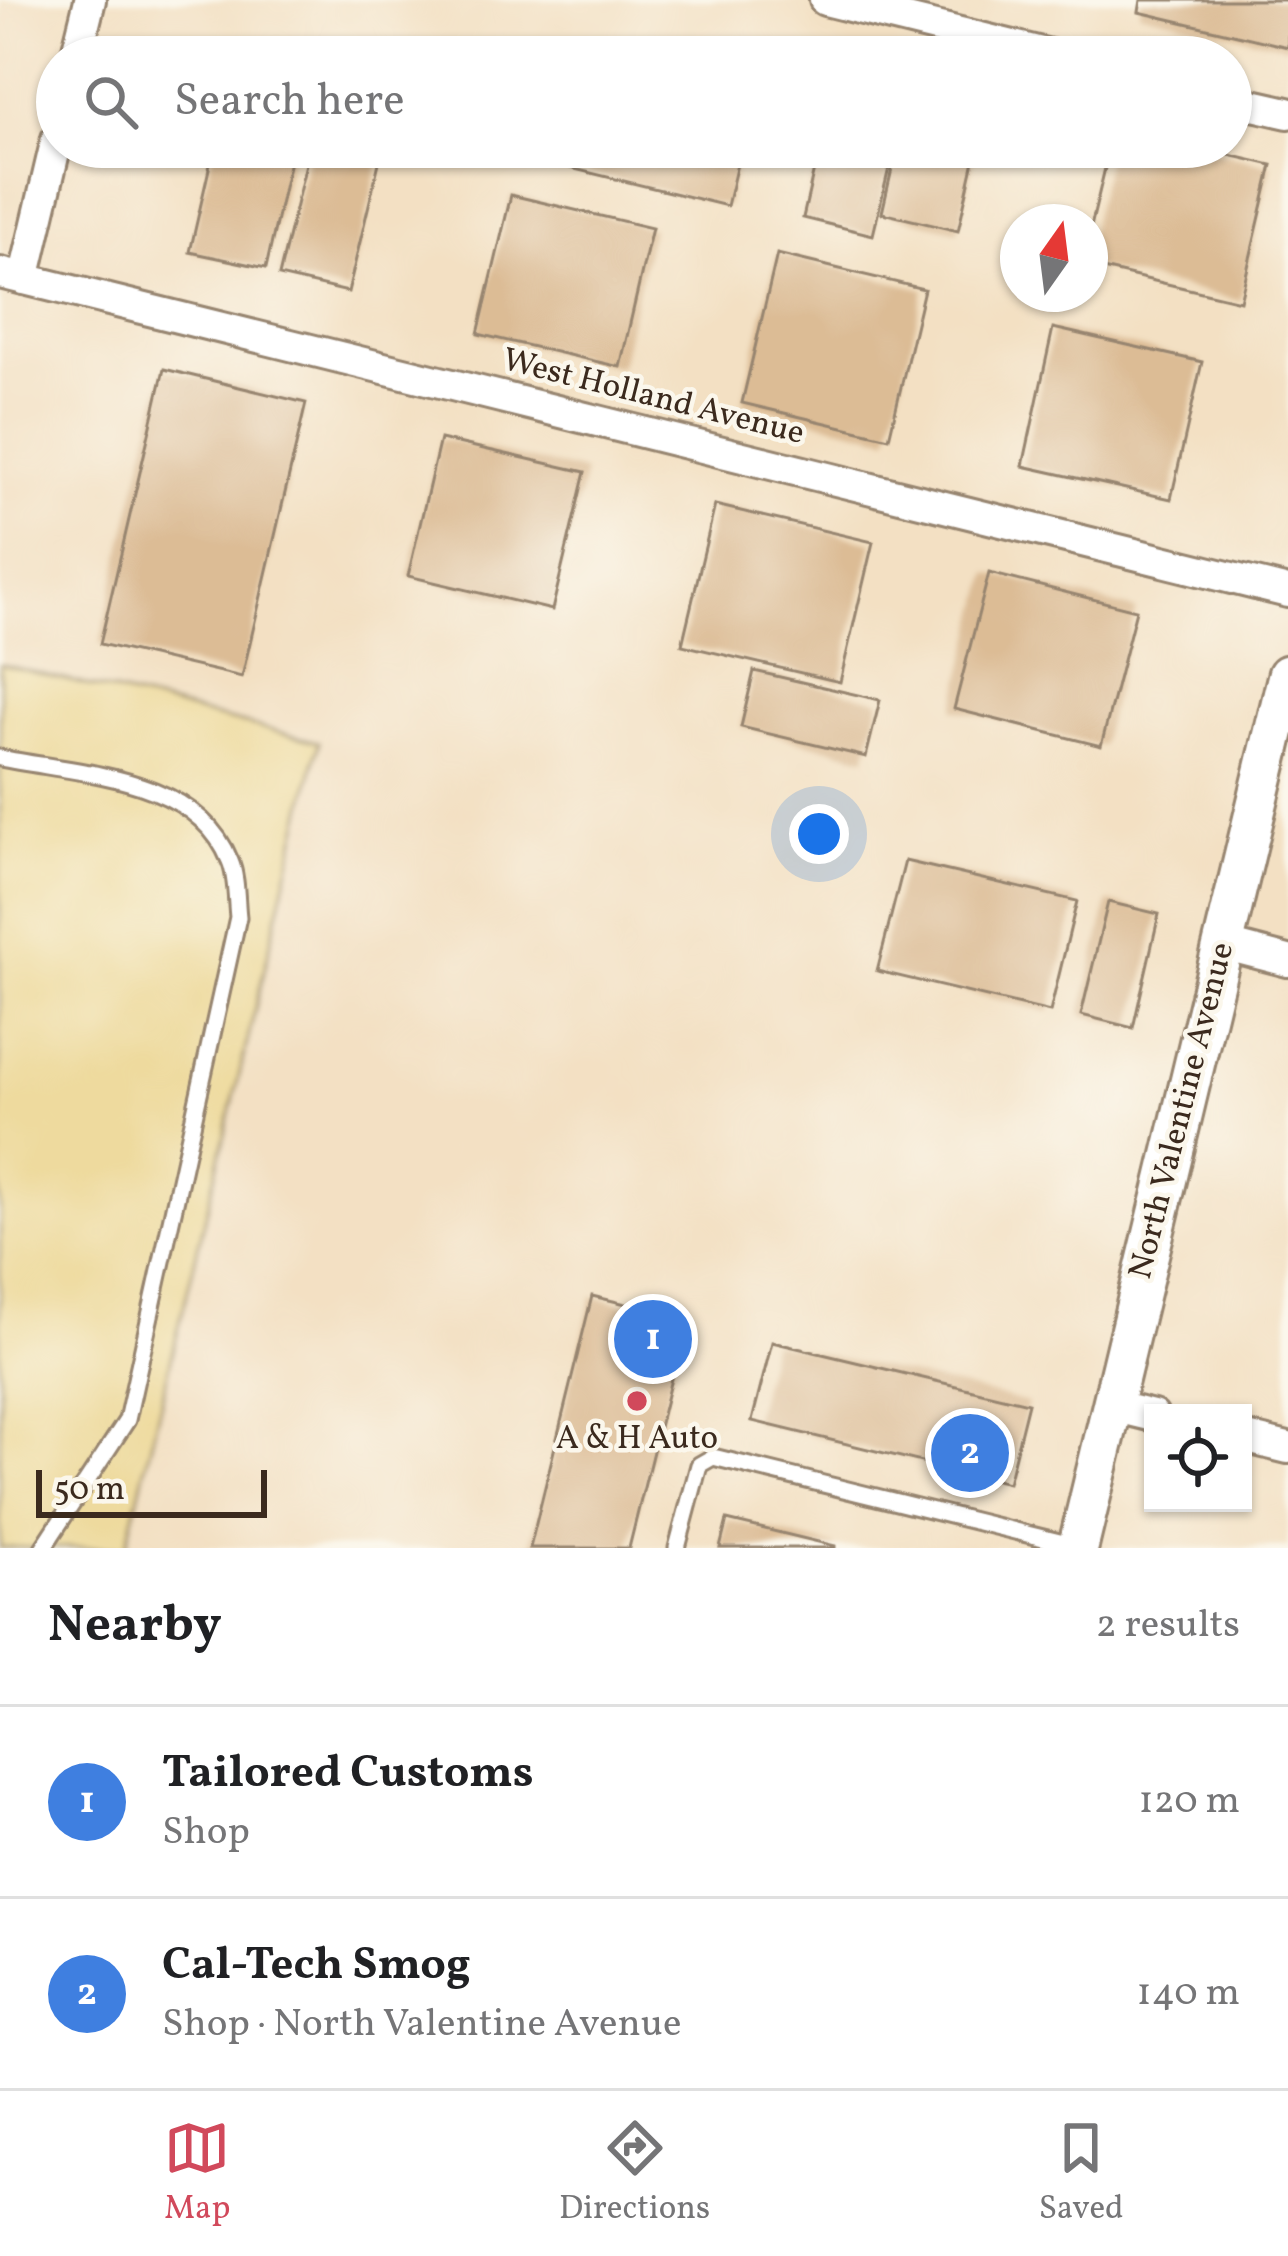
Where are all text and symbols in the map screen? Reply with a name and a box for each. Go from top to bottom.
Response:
search box [36,36,1252,168]
icon: search [78,69,144,135]
text: Search here [174,71,405,134]
north arrow [1000,204,1108,312]
street label: West Holland Avenue [497,338,809,458]
your location [789,804,849,864]
street label: North Valentine Avenue [1119,938,1247,1284]
pin: 1 [614,1294,692,1384]
marker: A & H Auto [624,1388,650,1414]
map controls [1144,1404,1252,1512]
button: locate [1144,1404,1252,1512]
pin: 2 [931,1408,1009,1498]
place label: A & H Auto [556,1417,718,1463]
scale bar [36,1464,267,1517]
text: 50 m [54,1468,125,1514]
text: Nearby [48,1591,222,1662]
text: 2 results [1096,1599,1240,1653]
text: Tailored Customs [162,1743,534,1806]
text: 1 [79,1775,95,1829]
text: 120 m [1139,1775,1240,1829]
text: Shop [162,1806,250,1860]
text: Cal-Tech Smog [162,1935,471,1998]
text: 2 [77,1967,97,2021]
text: 140 m [1137,1967,1240,2021]
text: Shop · North Valentine Avenue [162,1998,681,2052]
tab: Map [164,2115,230,2233]
tab: Directions [559,2115,710,2233]
tab: Saved [1039,2115,1124,2233]

